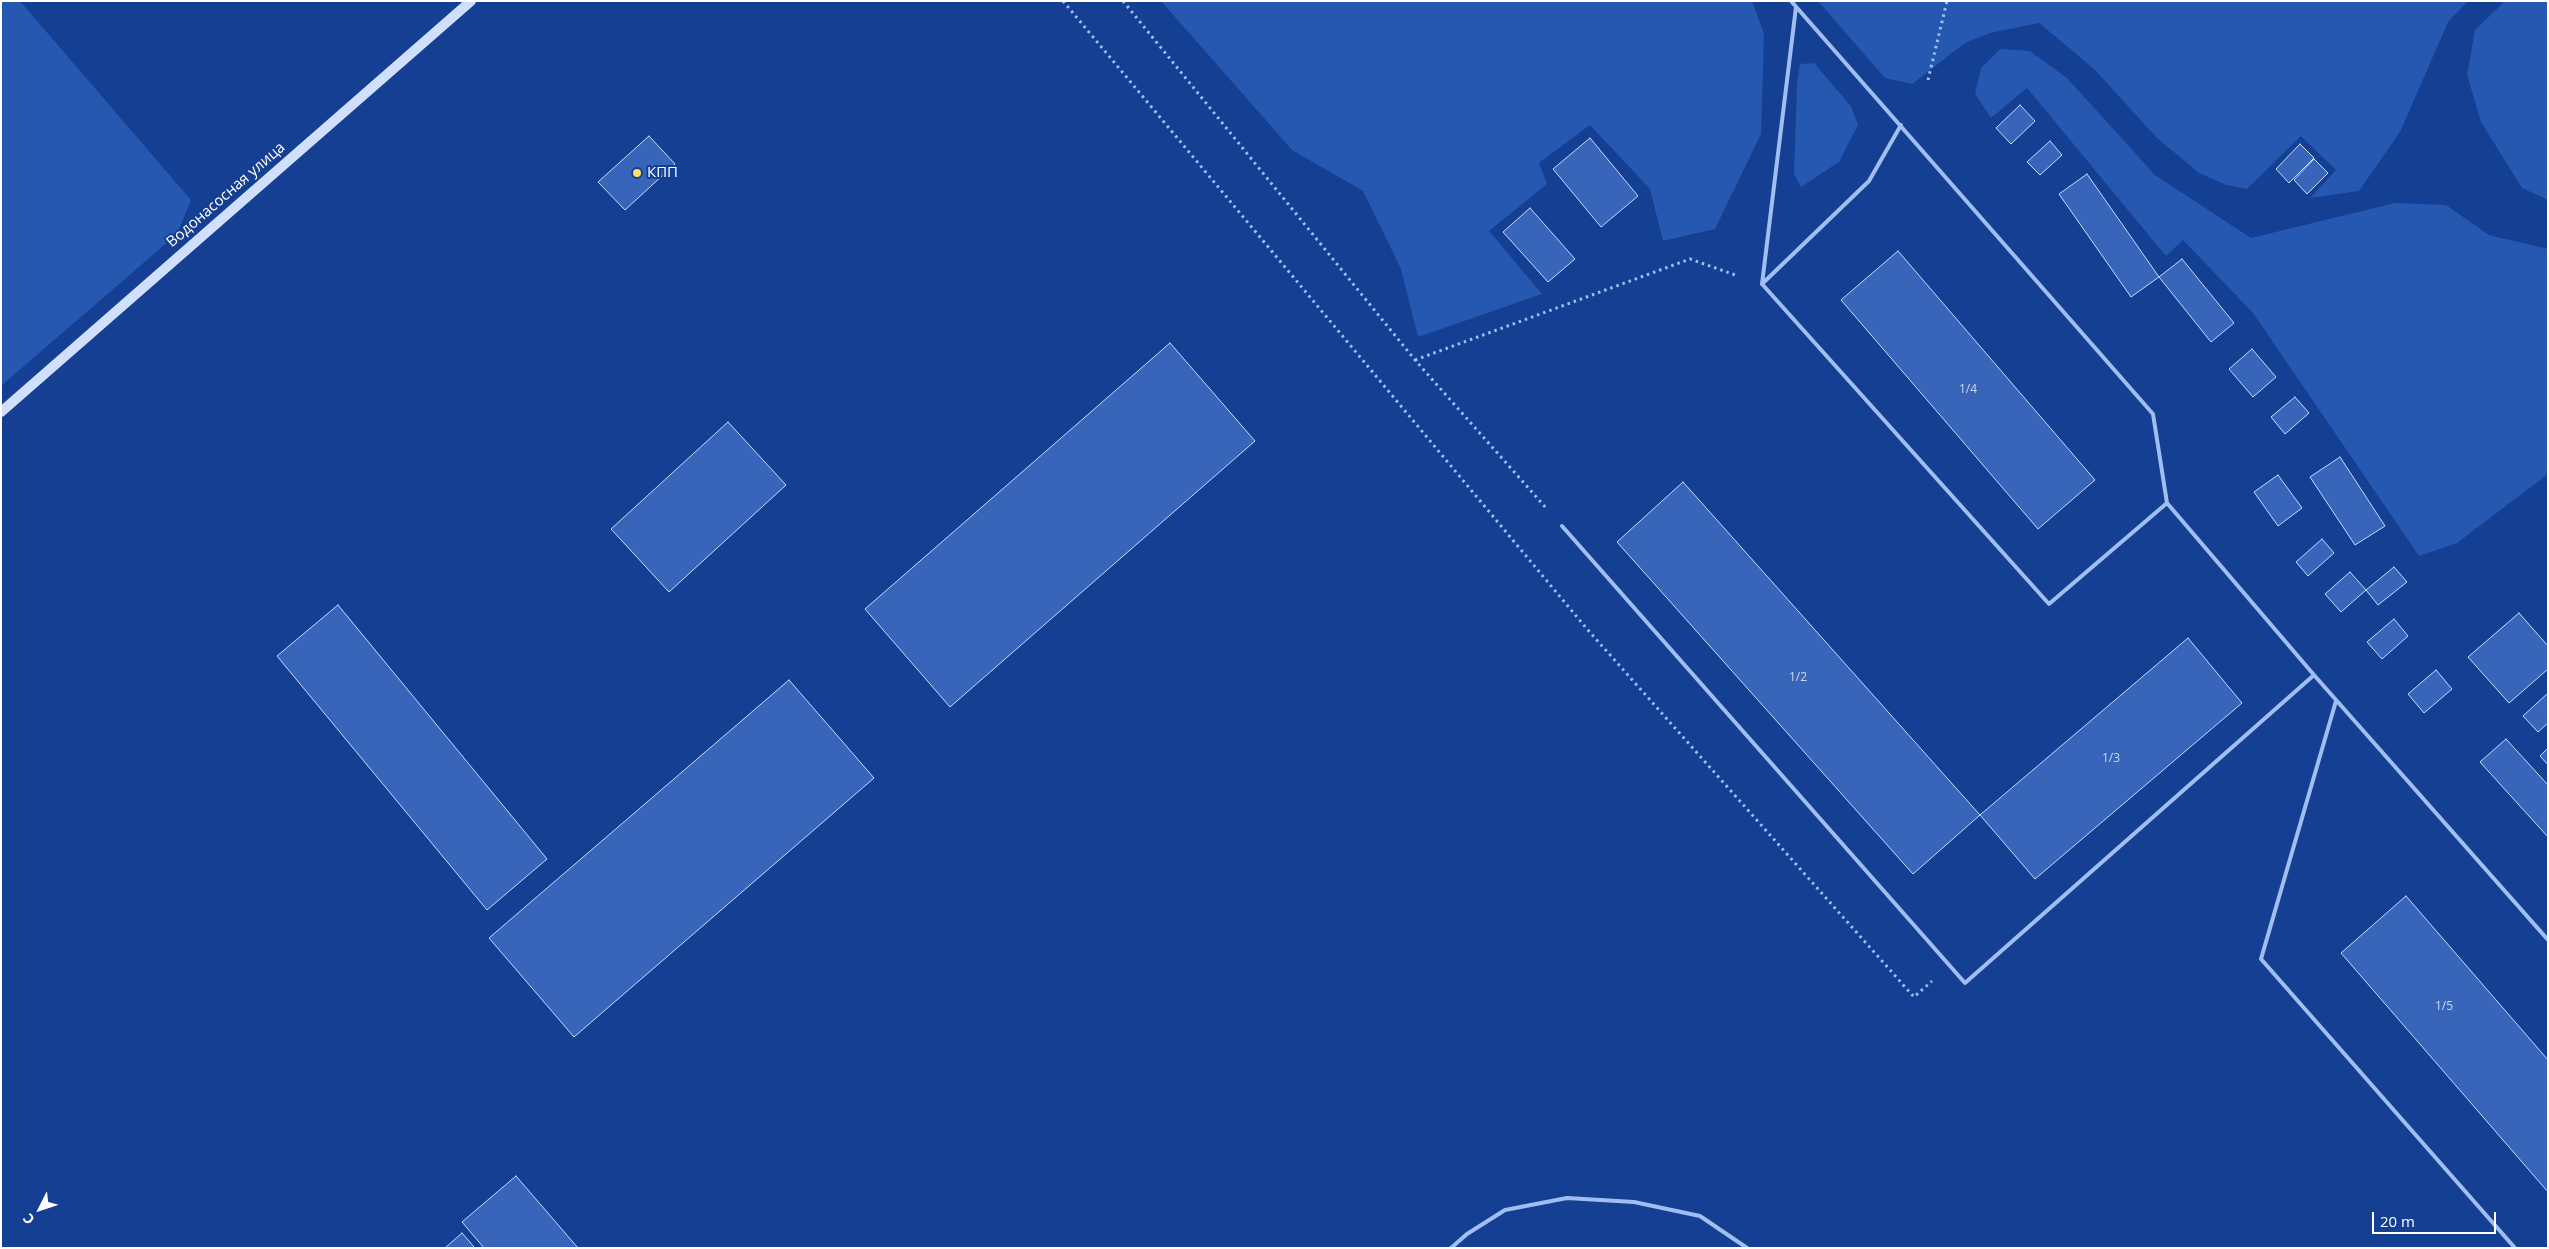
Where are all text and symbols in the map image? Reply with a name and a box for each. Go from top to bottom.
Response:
street label: Водонасосная улица [163,139,289,251]
place label: КПП [647,164,678,182]
marker: КПП [631,167,643,179]
house number: 1/4 [1959,383,1977,397]
house number: 1/2 [1789,671,1807,685]
house number: 1/3 [2102,752,2120,766]
house number: 1/5 [2435,1000,2453,1014]
north arrow [15,1184,65,1234]
scale bar [2374,1202,2498,1234]
text: С [18,1210,38,1229]
text: 20 m [2380,1211,2415,1231]

